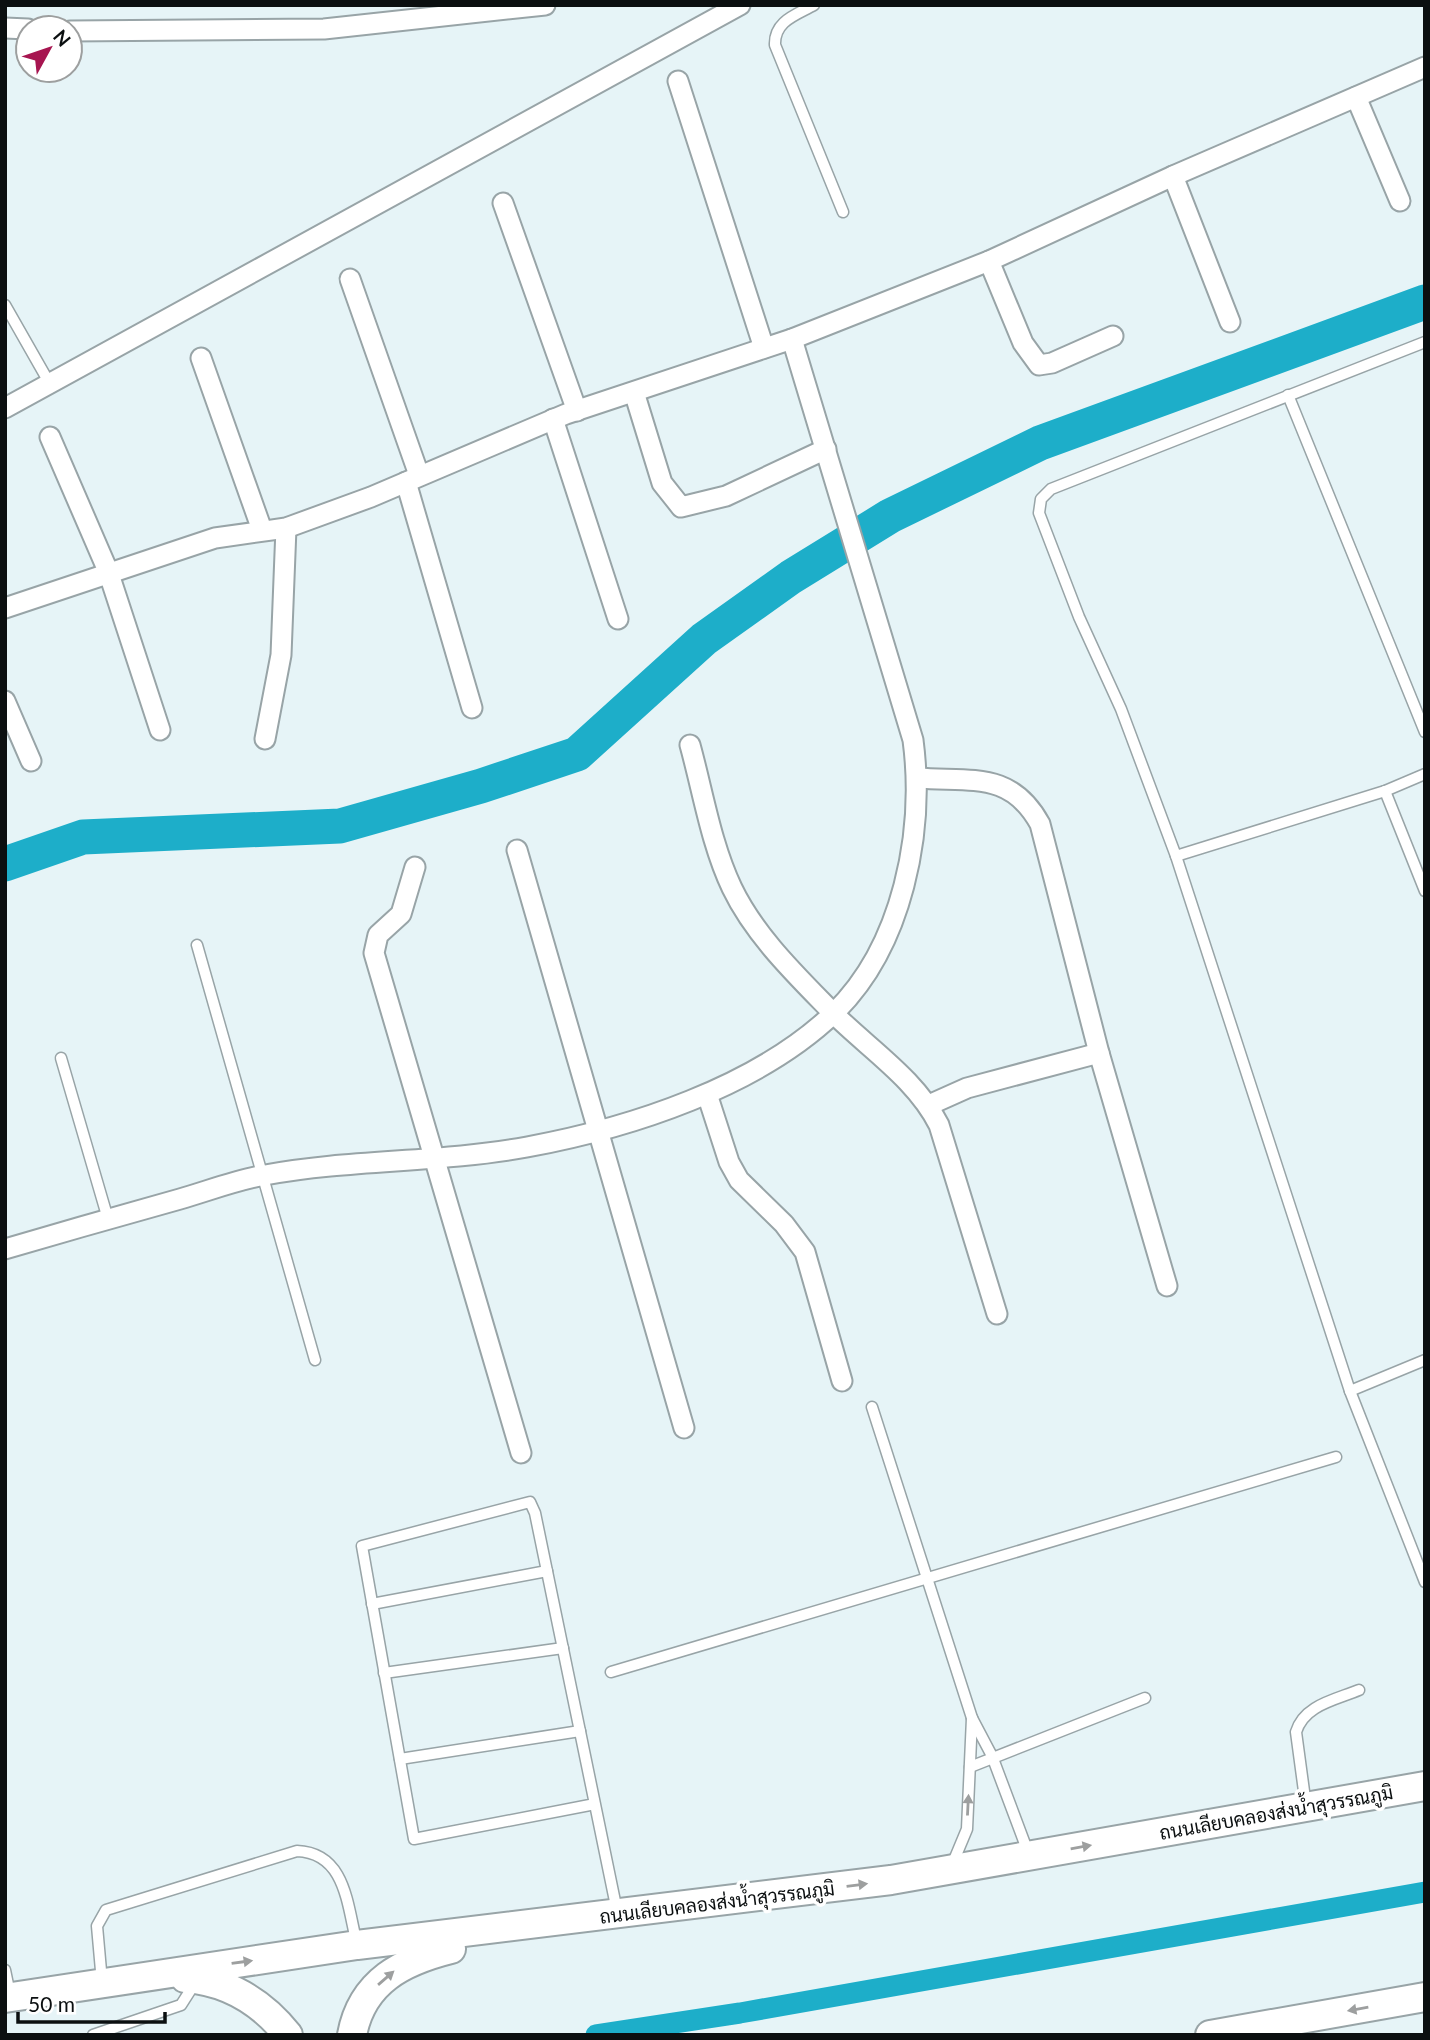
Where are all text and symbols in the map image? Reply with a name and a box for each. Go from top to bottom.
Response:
north arrow [14,14,84,84]
text: N [49,25,76,51]
street label: ถนนเลียบคลองส่งน้ำสุวรรณภูมิ [1157,1777,1395,1847]
one-way arrow [963,1794,974,1816]
one-way arrow [1070,1841,1092,1852]
street label: ถนนเลียบคลองส่งน้ำสุวรรณภูมิ [598,1873,836,1931]
one-way arrow [846,1879,868,1890]
one-way arrow [231,1956,253,1967]
one-way arrow [377,1970,395,1986]
scale bar [18,1980,164,2024]
text: 50 m [28,1991,75,2016]
one-way arrow [1346,2004,1368,2015]

